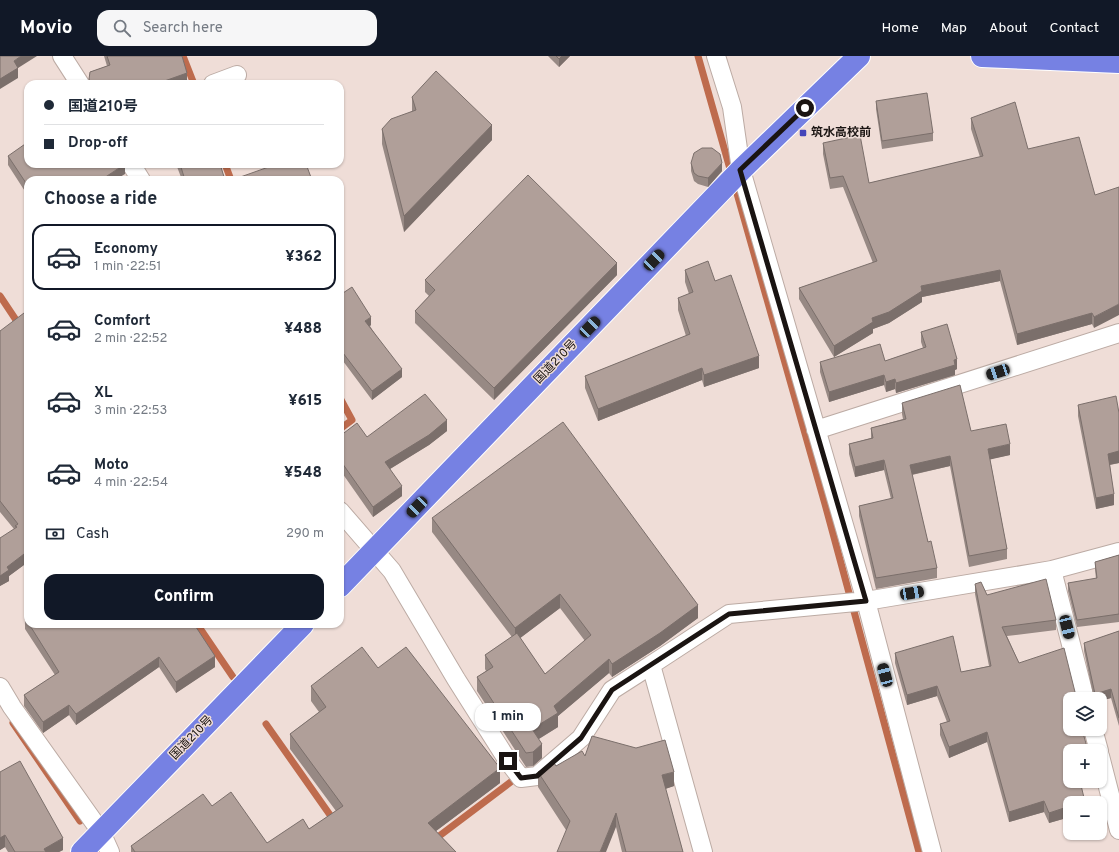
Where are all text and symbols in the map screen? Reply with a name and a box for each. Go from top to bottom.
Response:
search box [97,10,377,46]
text: Movio [20,16,73,40]
icon: search [111,17,133,39]
text: Search here [143,19,223,38]
text: Home [882,20,919,37]
text: Map [941,20,967,37]
text: About [989,20,1028,37]
text: Contact [1050,20,1099,37]
text: 国道210号 [68,98,138,117]
route start [796,99,814,117]
place label: 筑水高校前 [811,125,871,141]
marker: 筑水高校前 [798,128,808,138]
text: Drop-off [68,134,128,153]
text: Choose a ride [44,188,157,211]
icon: car [46,239,82,275]
text: Economy [94,240,158,259]
car [641,247,667,273]
text: ¥362 [285,248,322,267]
text: 1 min · 22:51 [94,259,161,275]
icon: car [46,311,82,347]
text: Comfort [94,312,151,331]
car [577,314,603,340]
text: ¥488 [284,320,322,339]
text: 2 min · 22:52 [94,331,168,347]
street label: 国道210号 [531,336,581,388]
car [985,363,1011,381]
icon: car [46,383,82,419]
text: XL [94,384,112,403]
text: ¥615 [288,392,322,411]
text: 3 min · 22:53 [94,403,167,419]
icon: car [46,455,82,491]
text: Moto [94,456,129,475]
text: ¥548 [284,464,322,483]
text: 4 min · 22:54 [94,475,168,491]
car [404,494,430,520]
icon: cash [44,523,66,545]
text: Cash [76,525,109,544]
text: 290 m [286,526,324,542]
button: Confirm [44,574,324,620]
car [899,585,925,601]
car [1058,614,1076,640]
car [876,662,894,688]
map controls [1063,692,1107,840]
button: layers [1063,692,1107,736]
callout: 1 min [475,703,541,731]
text: 1 min [492,709,524,725]
street label: 国道210号 [167,712,217,764]
button: + [1063,744,1107,788]
route end [499,752,517,770]
button: − [1063,796,1107,840]

